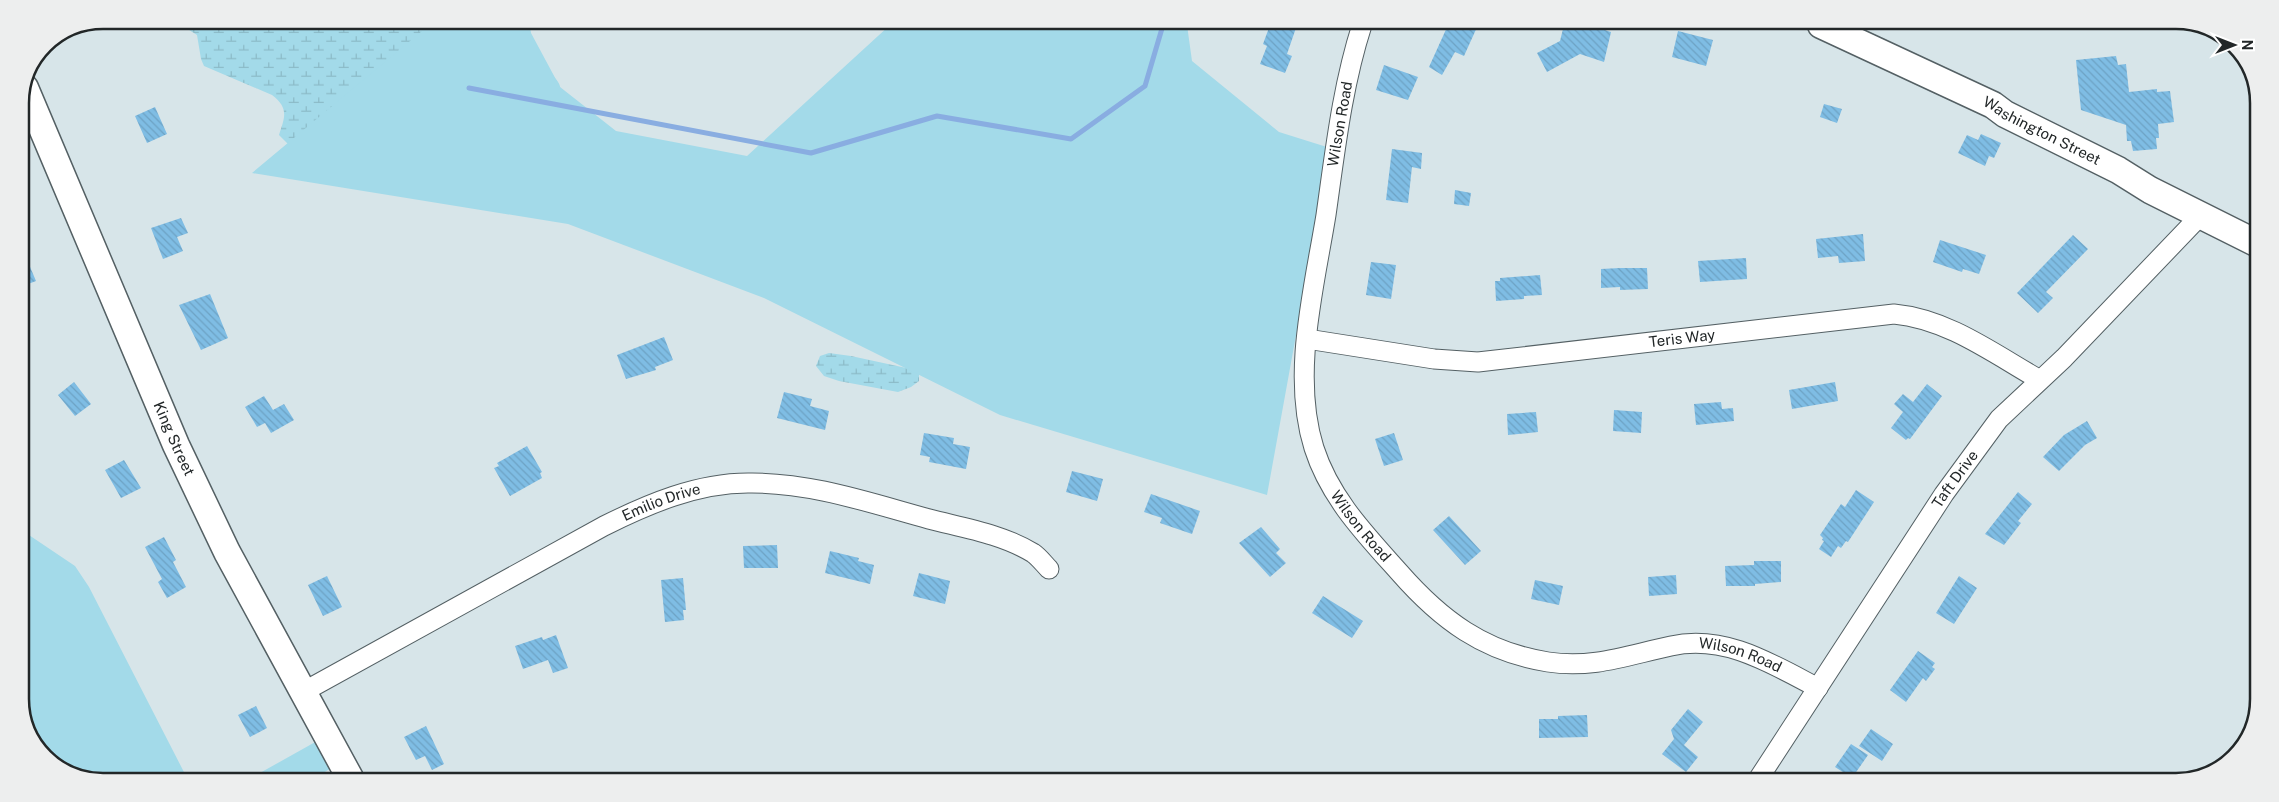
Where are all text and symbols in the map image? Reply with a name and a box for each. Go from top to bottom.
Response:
north arrow [2209,20,2259,70]
text: N [2239,40,2255,50]
street label: Wilson Road [1324,80,1355,168]
street label: Washington Street [1981,93,2104,168]
street label: Teris Way [1648,326,1716,350]
street label: King Street [151,399,198,479]
street label: Taft Drive [1928,447,1981,511]
street label: Emilio Drive [619,480,702,524]
street label: Wilson Road [1328,487,1395,565]
street label: Wilson Road [1698,634,1785,676]

